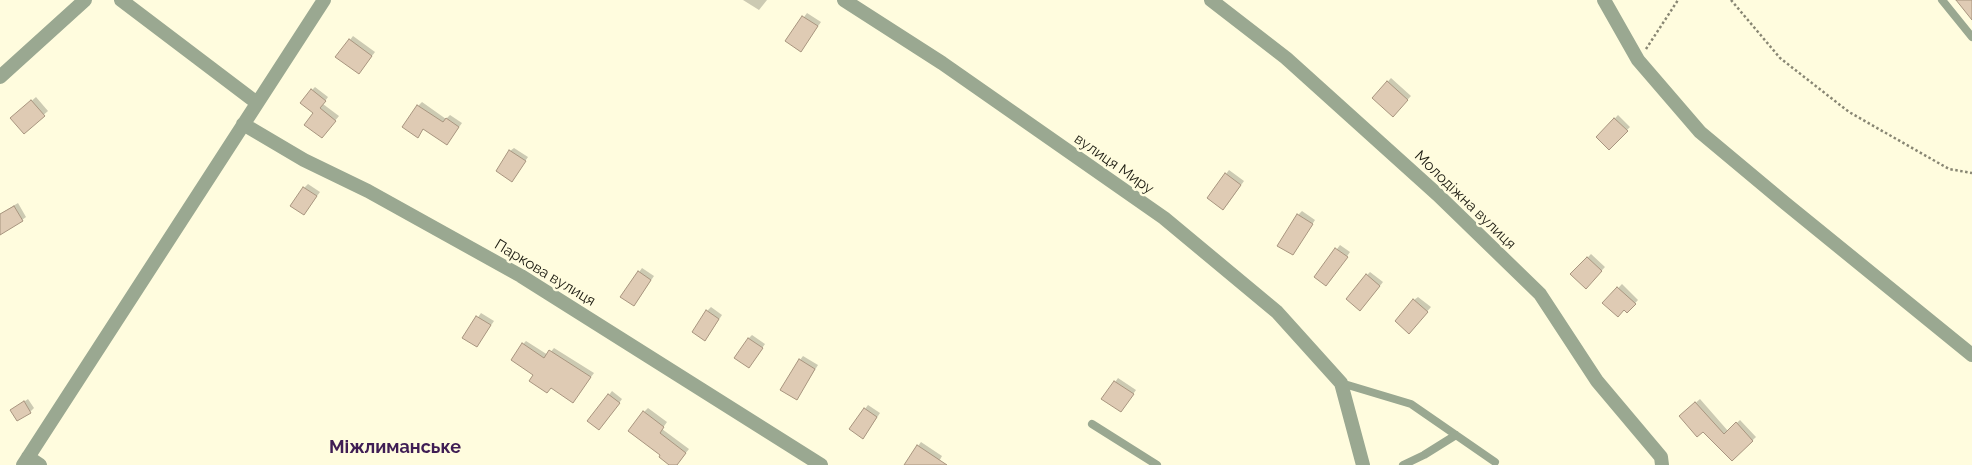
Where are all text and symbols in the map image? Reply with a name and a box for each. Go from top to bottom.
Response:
street label: вулиця Миру [1071,130,1157,198]
street label: Молодіжна вулиця [1411,147,1519,253]
street label: Паркова вулиця [491,236,599,310]
district label: Міжлиманське [329,437,461,459]

